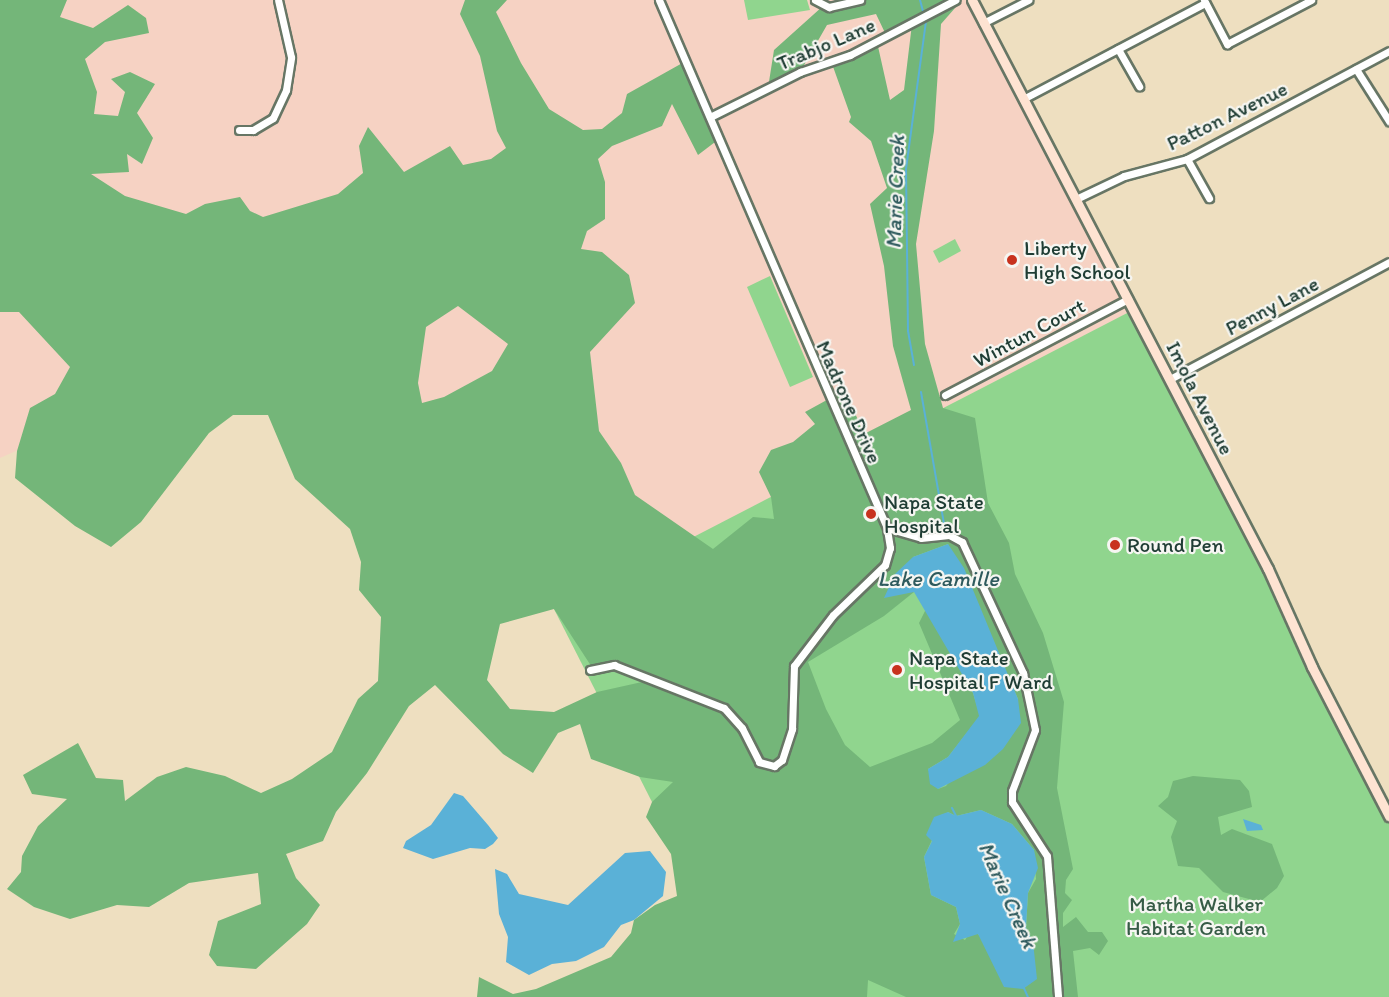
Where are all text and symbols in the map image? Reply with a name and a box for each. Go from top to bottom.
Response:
street label: Trabjo Lane [773,12,879,76]
street label: Patton Avenue [1163,76,1291,156]
water label: Marie Creek [880,135,910,249]
place label: Liberty High School [1024,235,1130,285]
marker: Liberty High School [1005,253,1019,267]
street label: Penny Lane [1221,271,1323,341]
street label: Wintun Court [969,293,1089,373]
street label: Madrone Drive [811,337,887,467]
street label: Imola Avenue [1161,338,1239,458]
place label: Napa State Hospital [884,489,984,539]
marker: Napa State Hospital [862,505,880,523]
place label: Round Pen [1127,532,1223,558]
marker: Round Pen [1108,538,1122,552]
water label: Lake Camille [877,566,999,592]
place label: Napa State Hospital F Ward [909,645,1052,695]
marker: Napa State Hospital F Ward [890,663,904,677]
water label: Marie Creek [973,838,1043,952]
park label: Martha Walker Habitat Garden [1126,891,1266,941]

